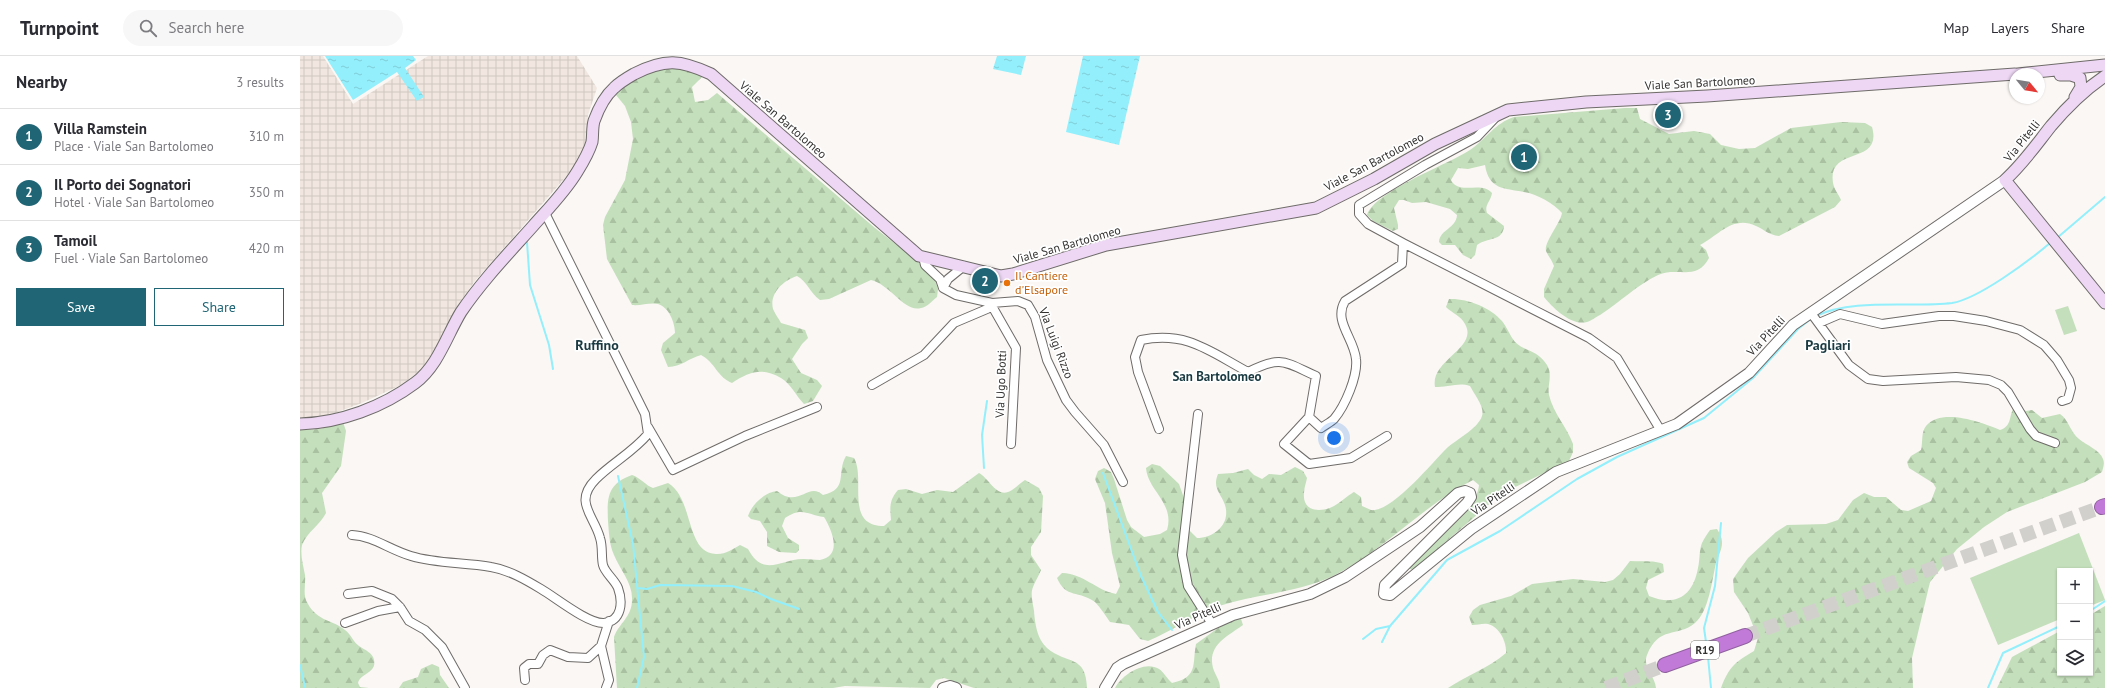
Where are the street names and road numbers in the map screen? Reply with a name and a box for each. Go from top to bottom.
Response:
street label: Viale San Bartolomeo [1643,72,1756,93]
street label: Viale San Bartolomeo [736,77,830,162]
street label: Via Pitelli [2000,117,2043,165]
street label: Viale San Bartolomeo [1320,129,1426,195]
street label: Viale San Bartolomeo [1011,222,1122,267]
street label: Via Luigi Rizzo [1036,304,1077,381]
street label: Via Pitelli [1743,312,1788,360]
street label: Via Ugo Botti [992,350,1009,419]
street label: Via Pitelli [1467,479,1517,519]
street label: Via Pitelli [1171,599,1223,633]
road number: R19 [1691,641,1719,659]

